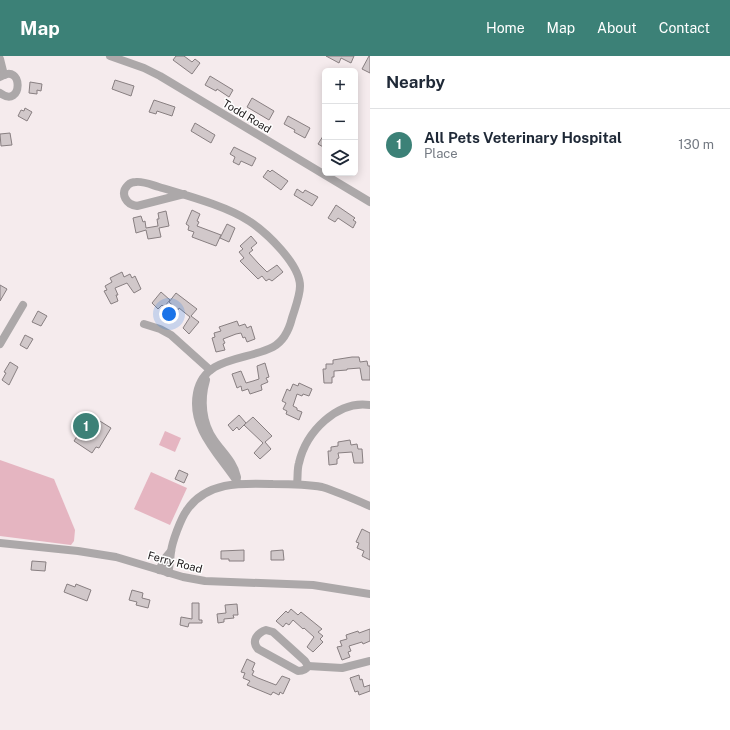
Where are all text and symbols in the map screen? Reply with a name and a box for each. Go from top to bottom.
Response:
text: Map [20,17,60,39]
text: Home [486,20,525,36]
text: Map [547,20,575,36]
text: About [597,20,637,36]
text: Contact [659,20,710,36]
map controls [322,68,358,176]
button: + [322,68,358,104]
text: Nearby [386,72,445,92]
street label: Todd Road [221,97,273,135]
button: − [322,104,358,140]
text: All Pets Veterinary Hospital [424,129,622,146]
text: 1 [396,137,402,152]
text: 130 m [678,137,714,152]
button: layers [322,140,358,176]
text: Place [424,146,458,161]
your location [159,304,179,324]
pin: 1 [73,411,99,441]
street label: Ferry Road [146,549,204,575]

